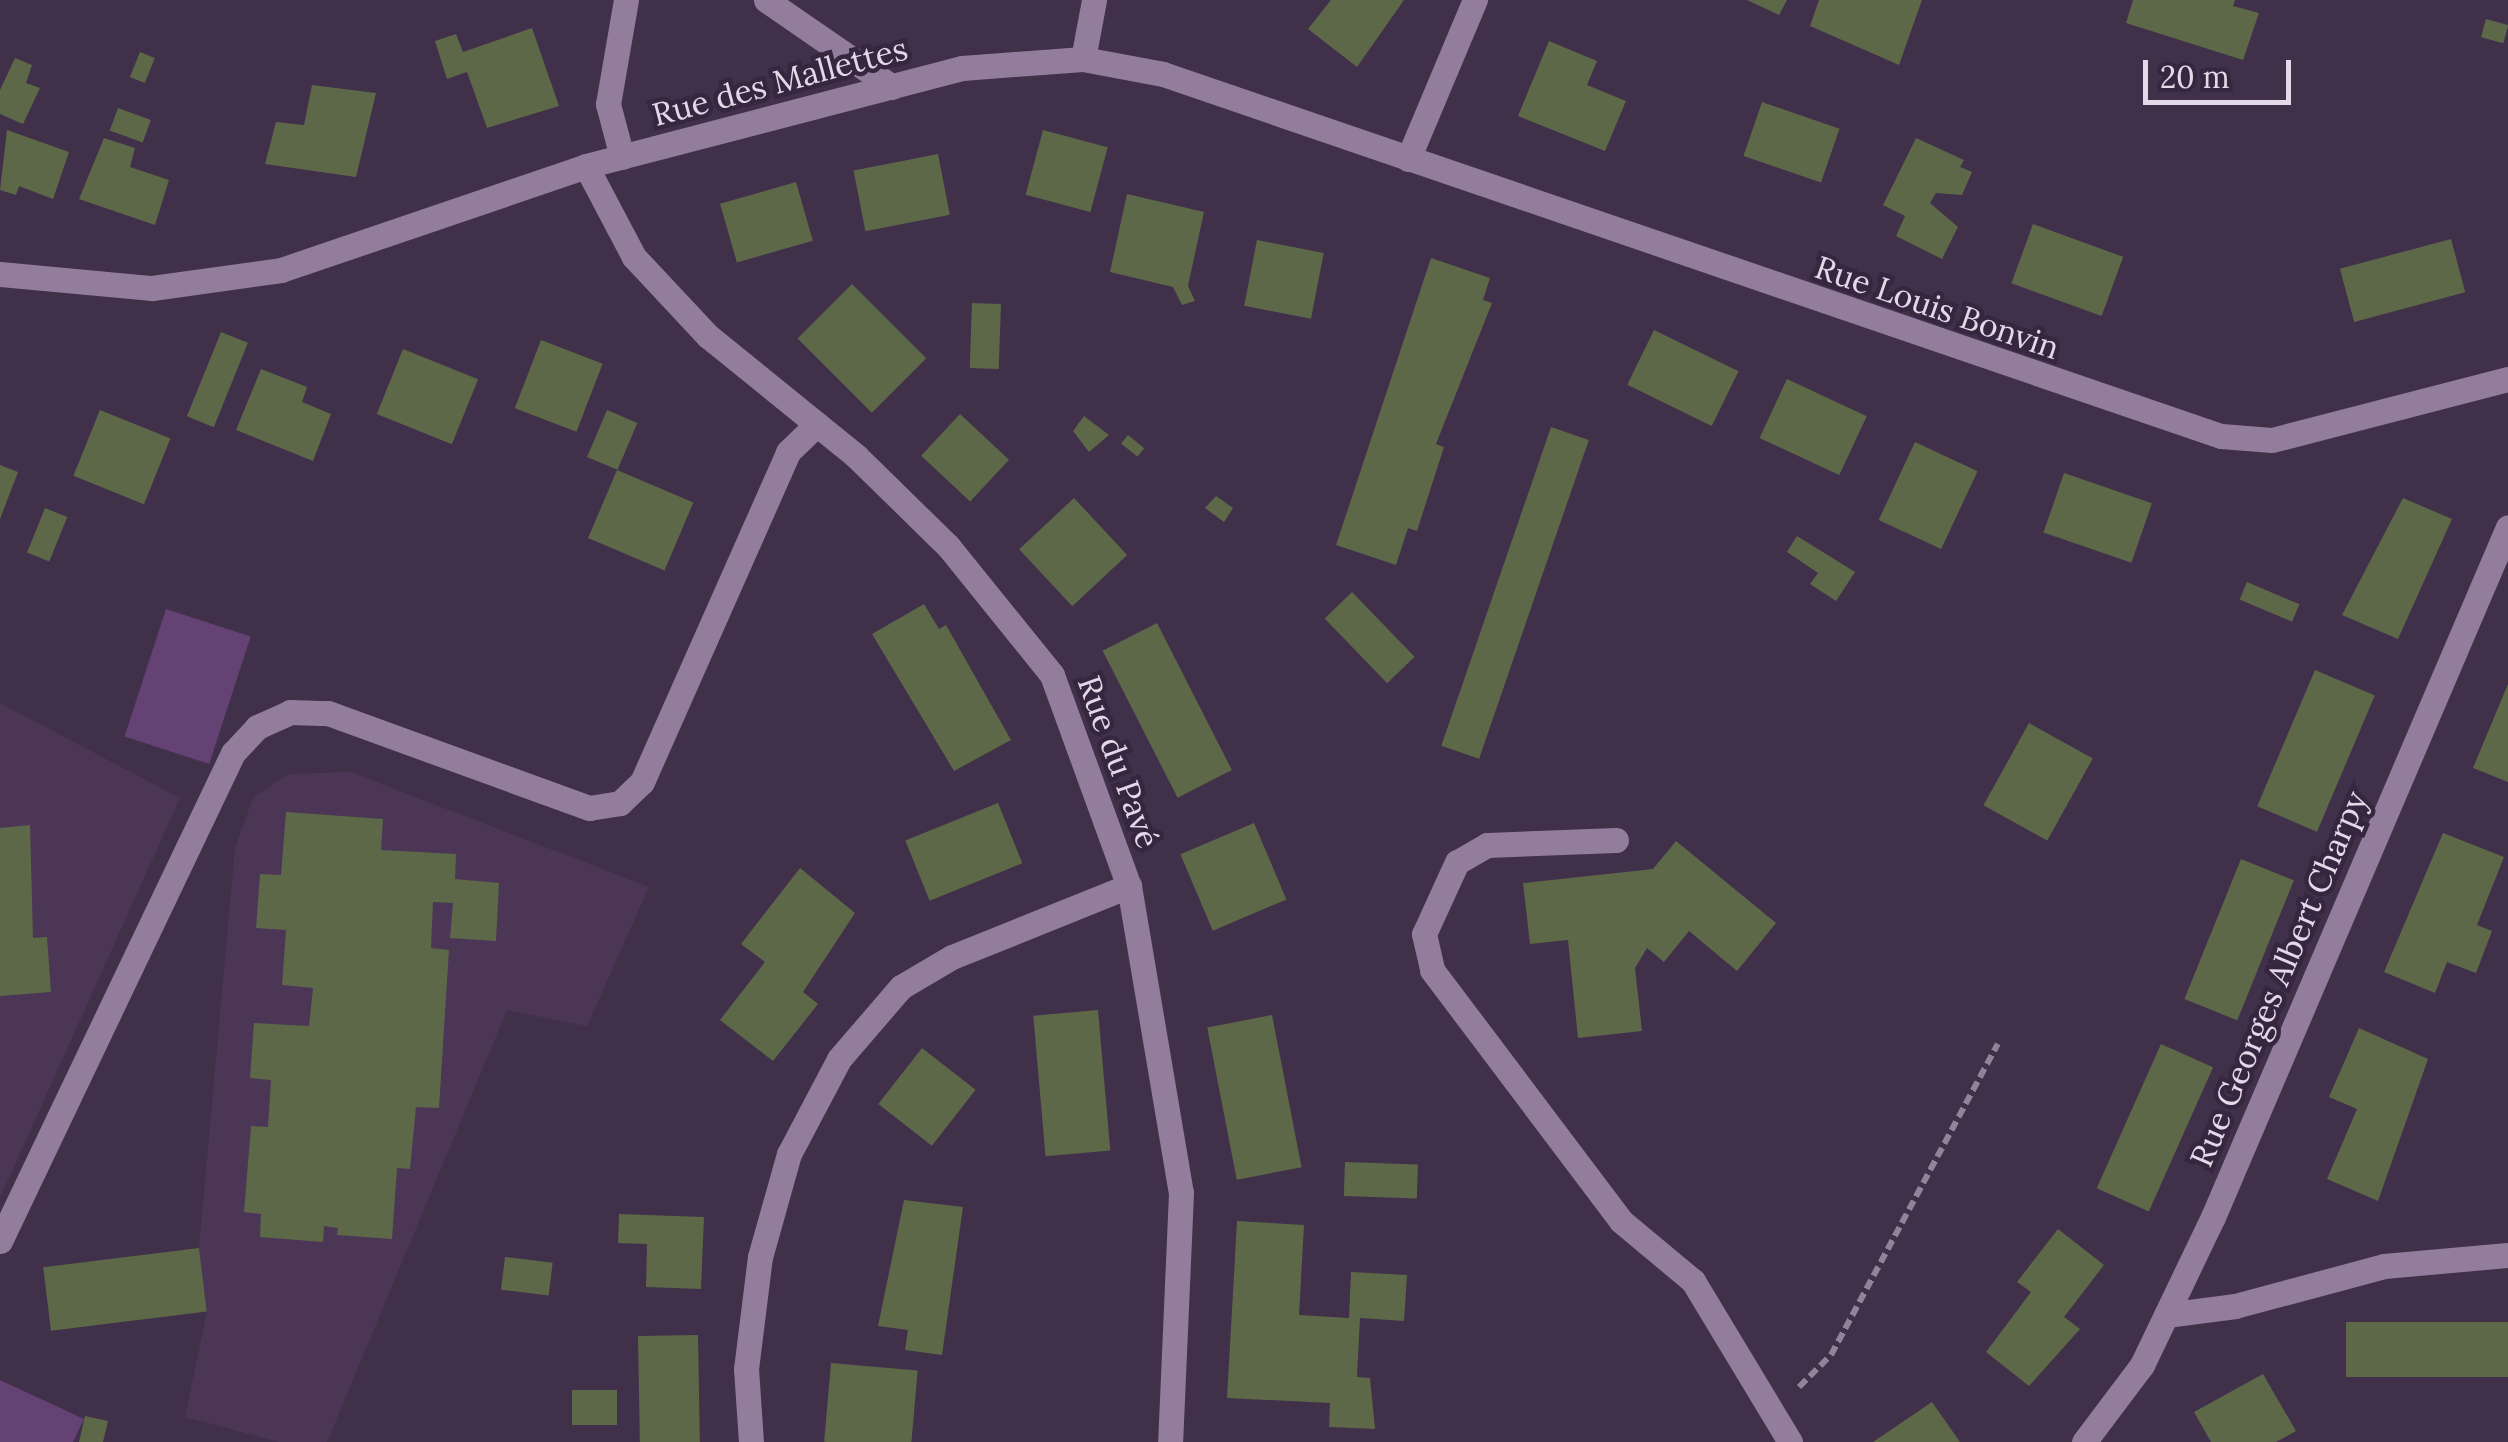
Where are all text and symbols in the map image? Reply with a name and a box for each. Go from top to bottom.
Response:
street label: Rue des Mallettes [648,30,912,134]
scale bar [2148,40,2296,102]
text: 20 m [2160,58,2229,96]
street label: Rue Louis Bonvin [1810,248,2064,368]
street label: Rue du Pavé [1069,671,1167,853]
street label: Rue Georges Albert Charpy [2182,785,2376,1173]

